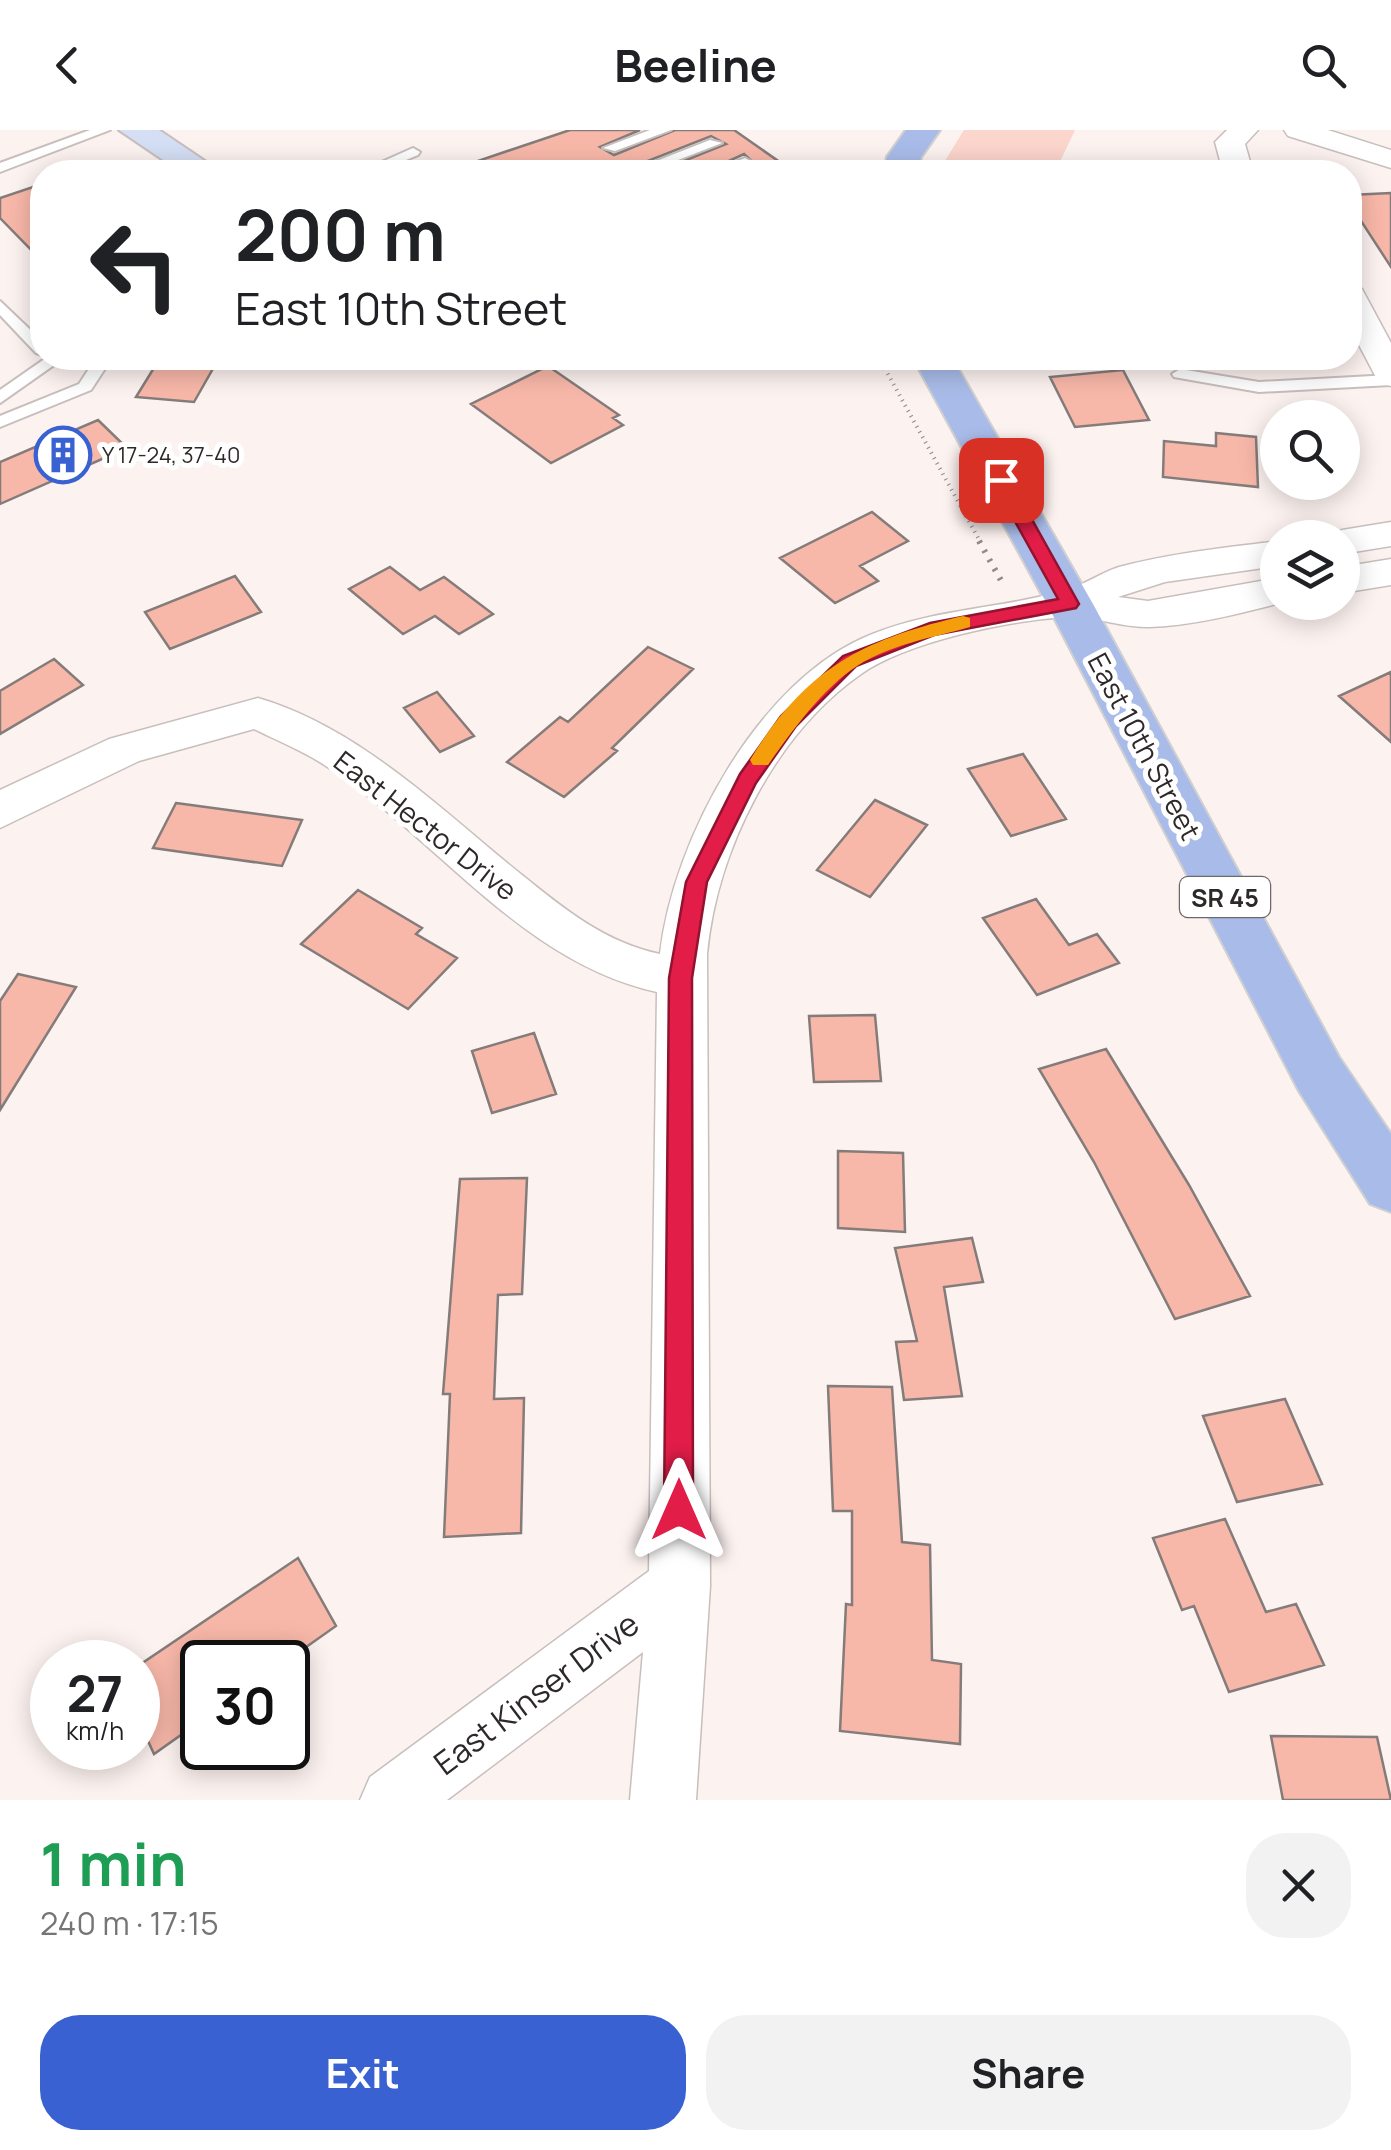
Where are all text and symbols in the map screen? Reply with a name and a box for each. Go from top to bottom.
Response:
text: Beeline [614,34,777,96]
icon: back [40,38,95,93]
icon: search [1296,38,1351,93]
text: 200 m [235,186,446,282]
icon: left [70,200,200,330]
text: East 10th Street [235,277,567,339]
map controls [1260,400,1360,620]
button: search [1260,400,1360,500]
building icon: Y 17-24, 37-40 [33,425,93,485]
pin [959,438,1044,523]
place label: Y 17-24, 37-40 [102,440,240,470]
icon: arrive [974,453,1029,508]
button: layers [1260,520,1360,620]
street label: East 10th Street [1080,646,1210,846]
street label: East Hector Drive [327,742,525,908]
road number: SR 45 [1180,877,1270,917]
position arrow [627,1458,731,1562]
street label: East Kinser Drive [425,1601,647,1785]
speed limit sign: 30 [180,1640,310,1770]
text: 27 [67,1659,123,1727]
text: km/h [66,1713,124,1748]
text: 1 min [40,1822,187,1904]
button: close [1246,1833,1351,1938]
text: 240 m · 17:15 [40,1901,219,1945]
button: Exit [40,2015,686,2130]
button: Share [706,2015,1351,2130]

